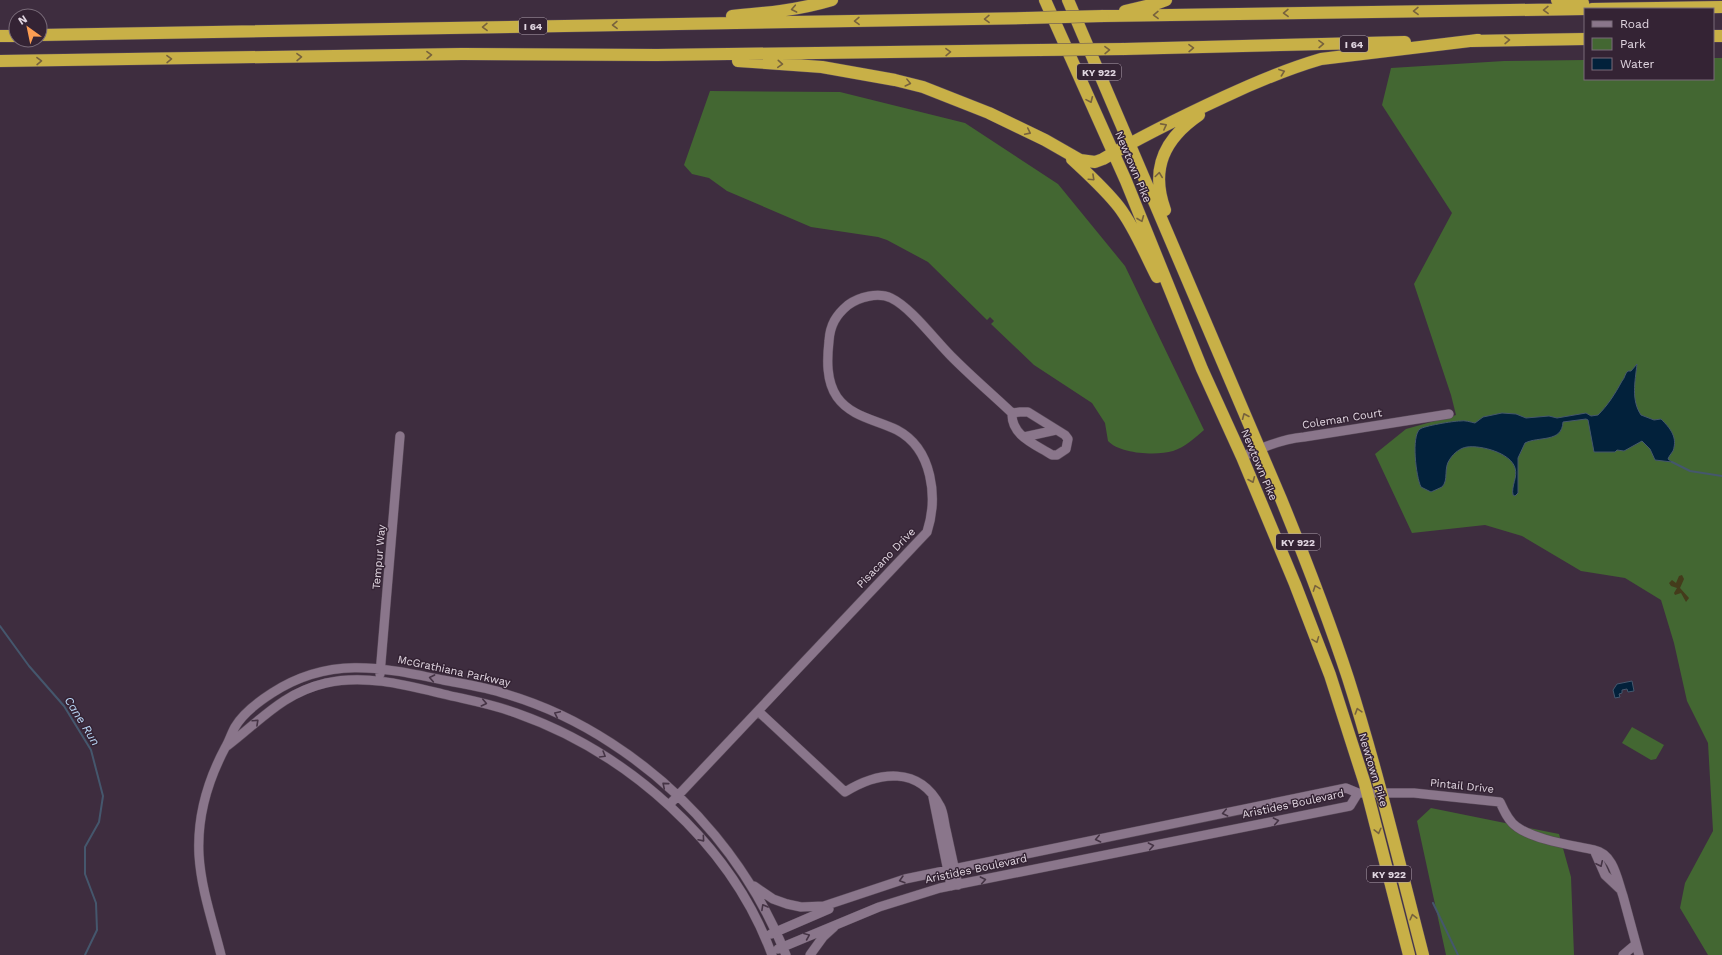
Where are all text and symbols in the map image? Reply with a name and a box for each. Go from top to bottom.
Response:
one-way arrow [791,5,797,13]
one-way arrow [1543,6,1549,14]
one-way arrow [1413,7,1419,15]
north arrow [8,8,48,48]
legend [1584,8,1714,80]
one-way arrow [1283,9,1289,17]
one-way arrow [1153,11,1159,19]
text: N [16,12,30,28]
one-way arrow [984,15,990,23]
one-way arrow [854,17,860,25]
text: Road [1620,17,1649,31]
road number: I 64 [519,18,547,34]
one-way arrow [612,21,618,29]
one-way arrow [482,23,488,31]
road number: I 64 [1340,36,1368,52]
one-way arrow [1504,36,1510,44]
text: Park [1620,37,1646,51]
one-way arrow [1318,40,1324,49]
one-way arrow [1188,44,1194,52]
one-way arrow [1104,46,1110,54]
one-way arrow [945,47,951,56]
one-way arrow [426,51,432,59]
one-way arrow [296,53,302,61]
one-way arrow [166,54,172,63]
one-way arrow [36,56,42,65]
text: Water [1620,57,1655,71]
one-way arrow [777,60,783,69]
road number: KY 922 [1077,64,1121,80]
one-way arrow [1278,68,1285,76]
one-way arrow [905,79,911,87]
one-way arrow [1085,95,1093,103]
one-way arrow [1160,124,1167,131]
one-way arrow [1024,127,1032,135]
street label: Newtown Pike [1112,129,1154,205]
one-way arrow [1154,172,1163,178]
one-way arrow [1087,173,1095,181]
one-way arrow [1137,215,1145,222]
street label: Coleman Court [1301,406,1383,432]
one-way arrow [1242,412,1250,420]
street label: Newtown Pike [1238,427,1280,503]
one-way arrow [1247,476,1255,484]
street label: Tempur Way [370,524,388,590]
street label: Pisacano Drive [854,525,918,591]
road number: KY 922 [1276,534,1320,550]
one-way arrow [1312,584,1320,591]
one-way arrow [1312,636,1320,643]
street label: McGrathiana Parkway [396,653,512,689]
one-way arrow [429,674,435,682]
water label: Cane Run [61,694,103,748]
one-way arrow [481,699,487,707]
one-way arrow [1354,707,1363,714]
one-way arrow [553,711,561,719]
one-way arrow [251,719,259,727]
street label: Newtown Pike [1356,732,1390,808]
one-way arrow [599,751,606,758]
street label: Pintail Drive [1429,776,1495,796]
one-way arrow [662,782,670,789]
street label: Aristides Boulevard [1241,787,1345,821]
one-way arrow [1222,808,1228,816]
one-way arrow [1273,817,1279,825]
one-way arrow [1373,827,1382,834]
one-way arrow [697,834,704,842]
one-way arrow [1095,834,1101,843]
one-way arrow [1148,842,1154,850]
street label: Aristides Boulevard [924,852,1028,886]
one-way arrow [1595,859,1603,867]
road number: KY 922 [1367,866,1411,882]
one-way arrow [899,876,905,884]
one-way arrow [980,876,986,884]
one-way arrow [761,904,768,911]
one-way arrow [1409,914,1418,921]
one-way arrow [802,933,810,941]

